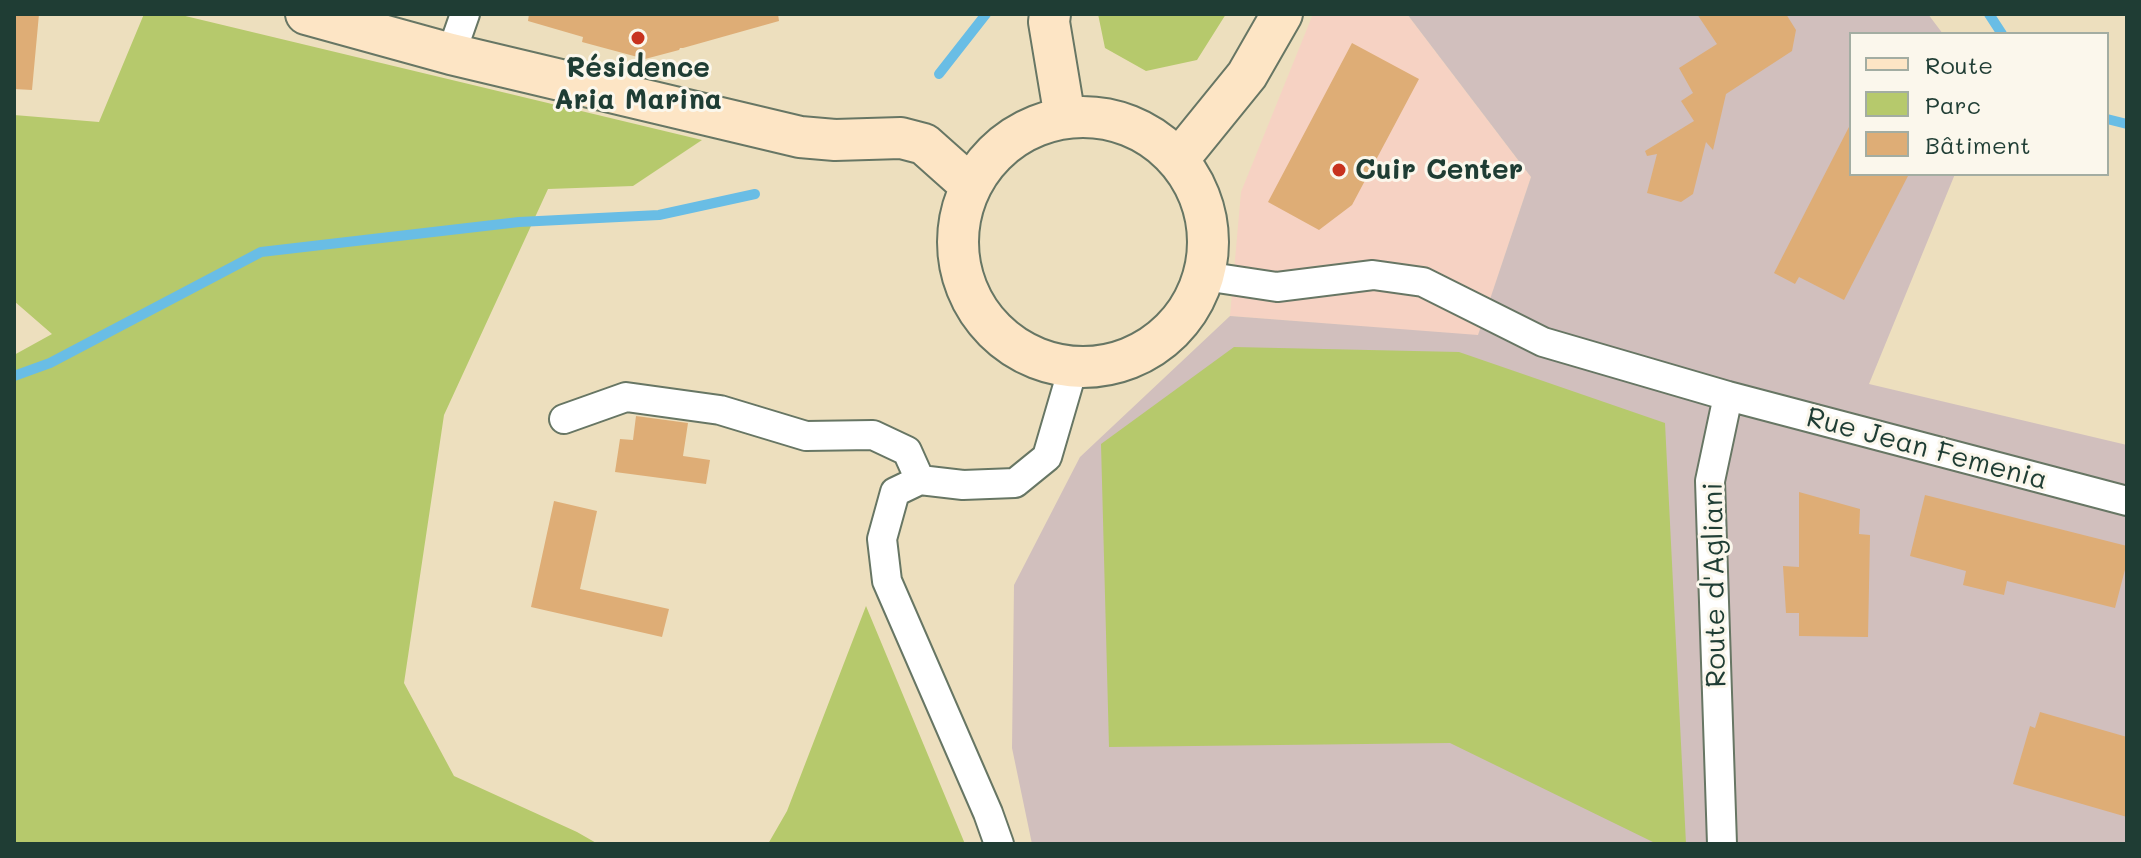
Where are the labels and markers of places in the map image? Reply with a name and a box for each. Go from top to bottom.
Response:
marker: Résidence Aria Marina [629,29,647,47]
place label: Résidence Aria Marina [554,51,722,117]
place label: Cuir Center [1355,153,1523,187]
marker: Cuir Center [1330,161,1348,179]

